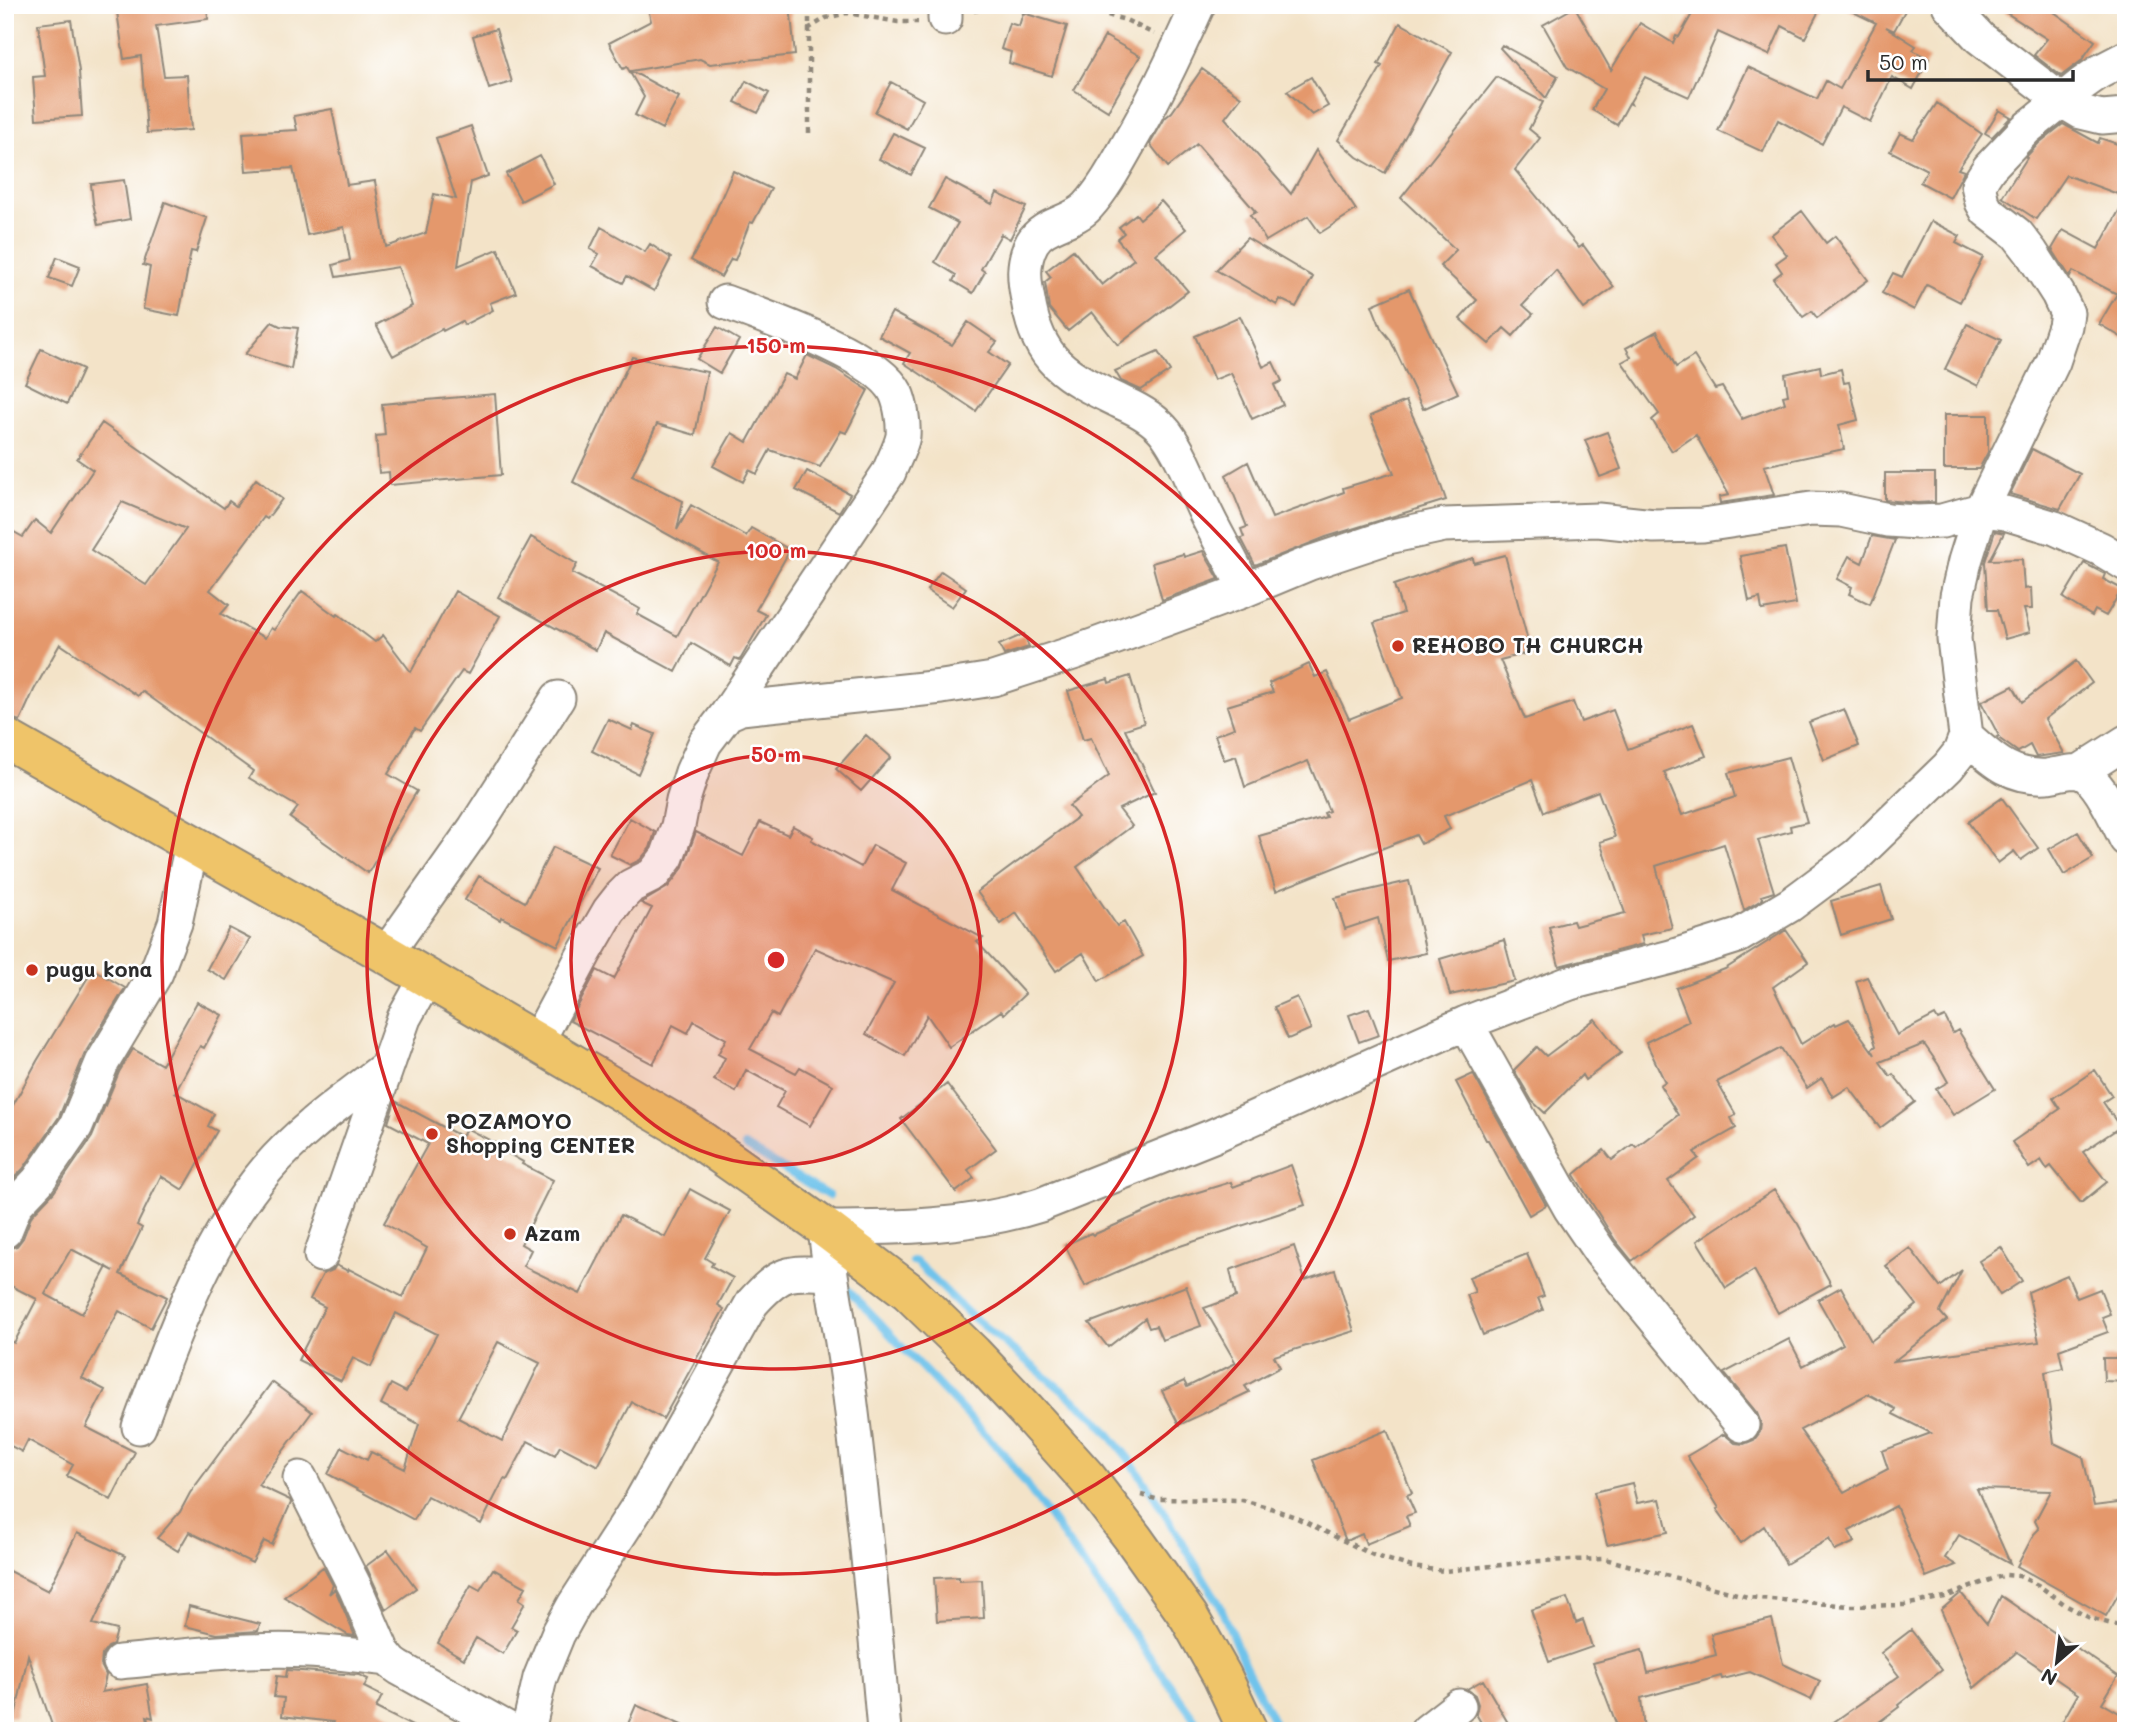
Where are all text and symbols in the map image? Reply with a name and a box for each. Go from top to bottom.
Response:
scale bar [1868,38,2073,82]
text: 50 m [1879,48,1928,75]
text: 150 m [746,331,806,358]
text: 100 m [746,536,806,563]
place label: REHOBO TH CHURCH [1412,631,1644,658]
marker: REHOBO TH CHURCH [1390,638,1406,654]
text: 50 m [751,740,801,767]
centre of rings [764,948,788,972]
place label: pugu kona [46,955,152,982]
marker: pugu kona [24,962,40,978]
place label: POZAMOYO Shopping CENTER [446,1107,635,1158]
marker: POZAMOYO Shopping CENTER [424,1126,440,1142]
place label: Azam [524,1219,580,1246]
marker: Azam [502,1226,518,1242]
north arrow [2022,1628,2092,1698]
text: N [2037,1663,2061,1692]

